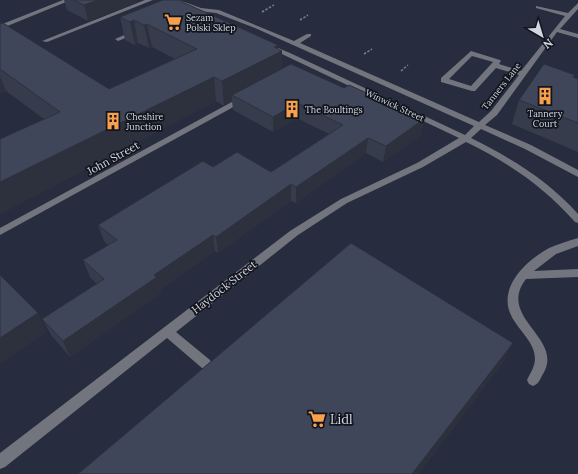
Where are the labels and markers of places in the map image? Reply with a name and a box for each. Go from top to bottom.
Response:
supermarket icon: Sezam Polski Sklep [163,12,183,32]
place label: Sezam Polski Sklep [186,12,236,33]
building icon: Tannery Court [535,86,555,106]
building icon: The Boultings [282,99,302,119]
place label: The Boultings [305,104,363,115]
place label: Tannery Court [528,108,563,129]
building icon: Cheshire Junction [103,111,123,131]
place label: Cheshire Junction [125,111,163,132]
supermarket icon: Lidl [307,409,327,429]
place label: Lidl [330,411,353,428]

